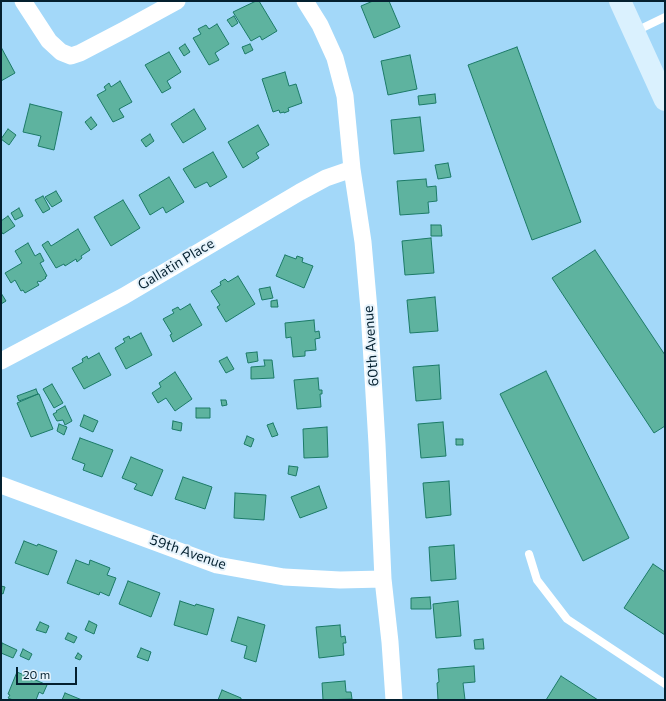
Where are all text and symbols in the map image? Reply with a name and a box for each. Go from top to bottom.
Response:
street label: Gallatin Place [135,235,217,293]
street label: 60th Avenue [360,305,382,387]
street label: 59th Avenue [148,531,228,573]
scale bar [18,659,79,685]
text: 20 m [23,667,50,681]

